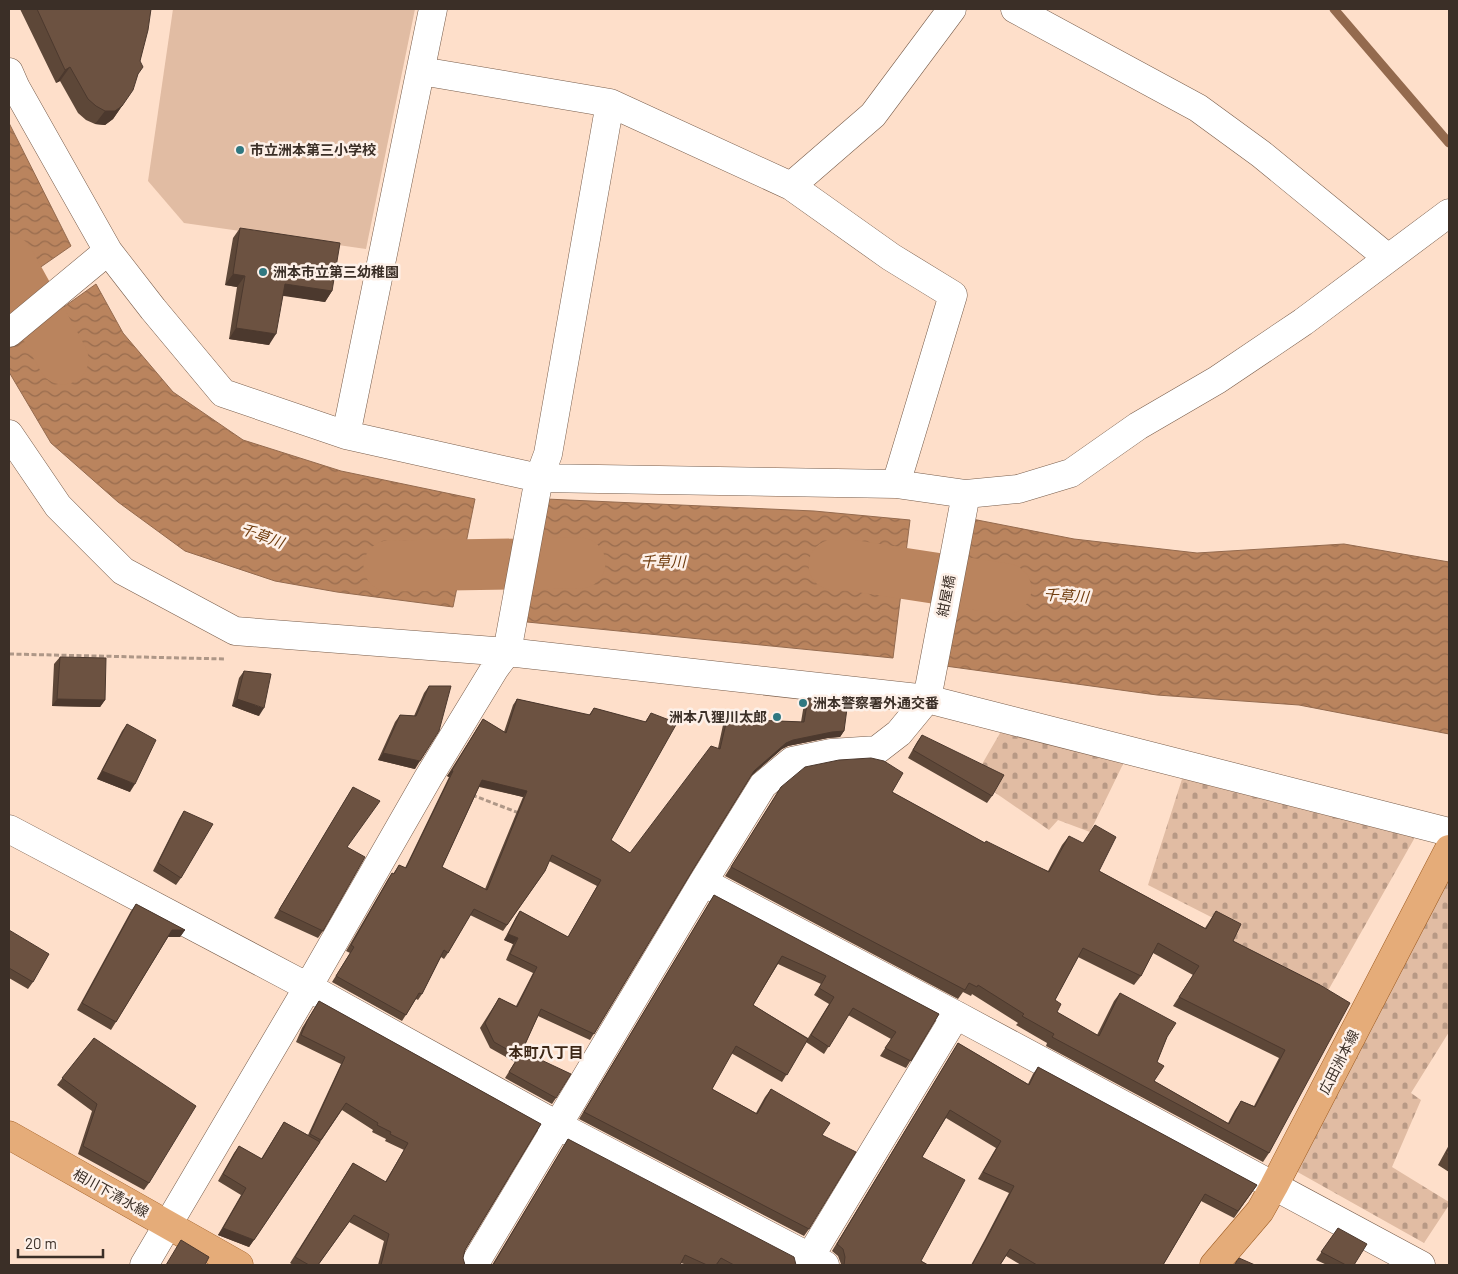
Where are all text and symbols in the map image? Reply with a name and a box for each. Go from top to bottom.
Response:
place label: 市立洲本第三小学校 [250,141,376,158]
marker: 市立洲本第三小学校 [234,144,246,156]
place label: 洲本市立第三幼稚園 [273,263,399,280]
marker: 洲本市立第三幼稚園 [257,266,269,278]
water label: 千草川 [238,519,288,552]
water label: 千草川 [640,552,687,570]
street label: 紺屋橋 [933,574,958,618]
water label: 千草川 [1043,584,1091,606]
place label: 洲本警察署外通交番 [813,694,939,711]
marker: 洲本警察署外通交番 [797,697,809,709]
place label: 洲本八狸川太郎 [669,708,767,725]
marker: 洲本八狸川太郎 [771,711,783,723]
street label: 広田洲本線 [1315,1027,1362,1097]
district label: 本町八丁目 [508,1043,584,1061]
street label: 相川下清水線 [70,1165,152,1220]
scale bar [18,1226,102,1258]
text: 20 m [25,1234,57,1252]

